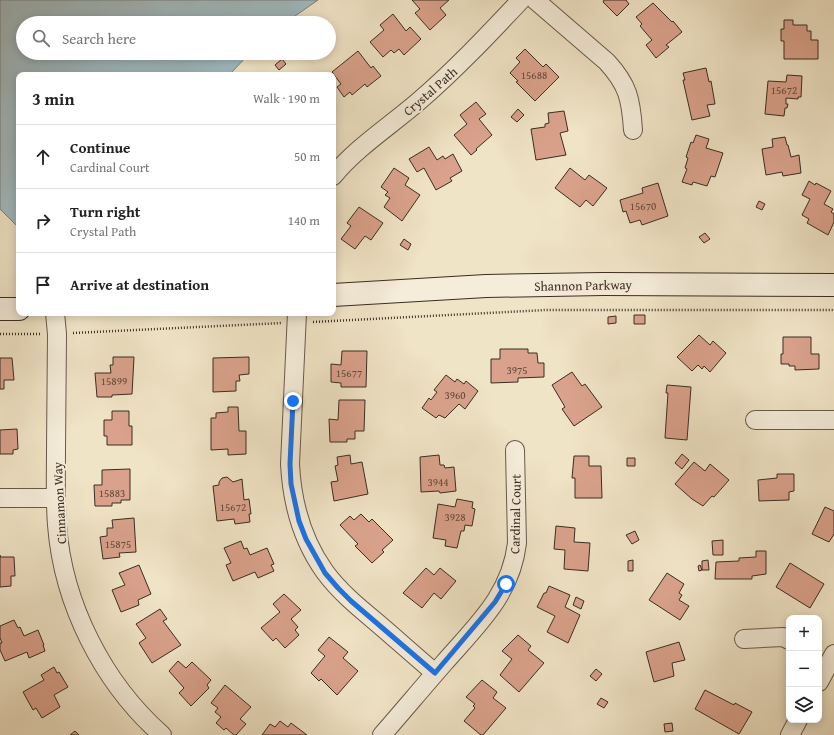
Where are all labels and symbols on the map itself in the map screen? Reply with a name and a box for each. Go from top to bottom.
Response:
street label: Crystal Path [399,62,462,120]
house number: 15688 [521,67,547,83]
house number: 15672 [771,82,797,98]
house number: 15670 [630,198,656,214]
street label: Shannon Parkway [534,275,633,296]
house number: 3975 [506,362,528,378]
house number: 15677 [336,365,362,381]
house number: 15899 [101,373,127,389]
house number: 3960 [444,387,466,403]
route end [284,392,302,410]
street label: Cinnamon Way [48,461,71,544]
house number: 3944 [427,474,449,490]
street label: Cardinal Court [505,474,526,554]
house number: 15883 [99,485,125,501]
house number: 15672 [220,499,246,515]
house number: 3928 [444,509,466,525]
house number: 15875 [105,536,131,552]
route start [497,575,515,593]

